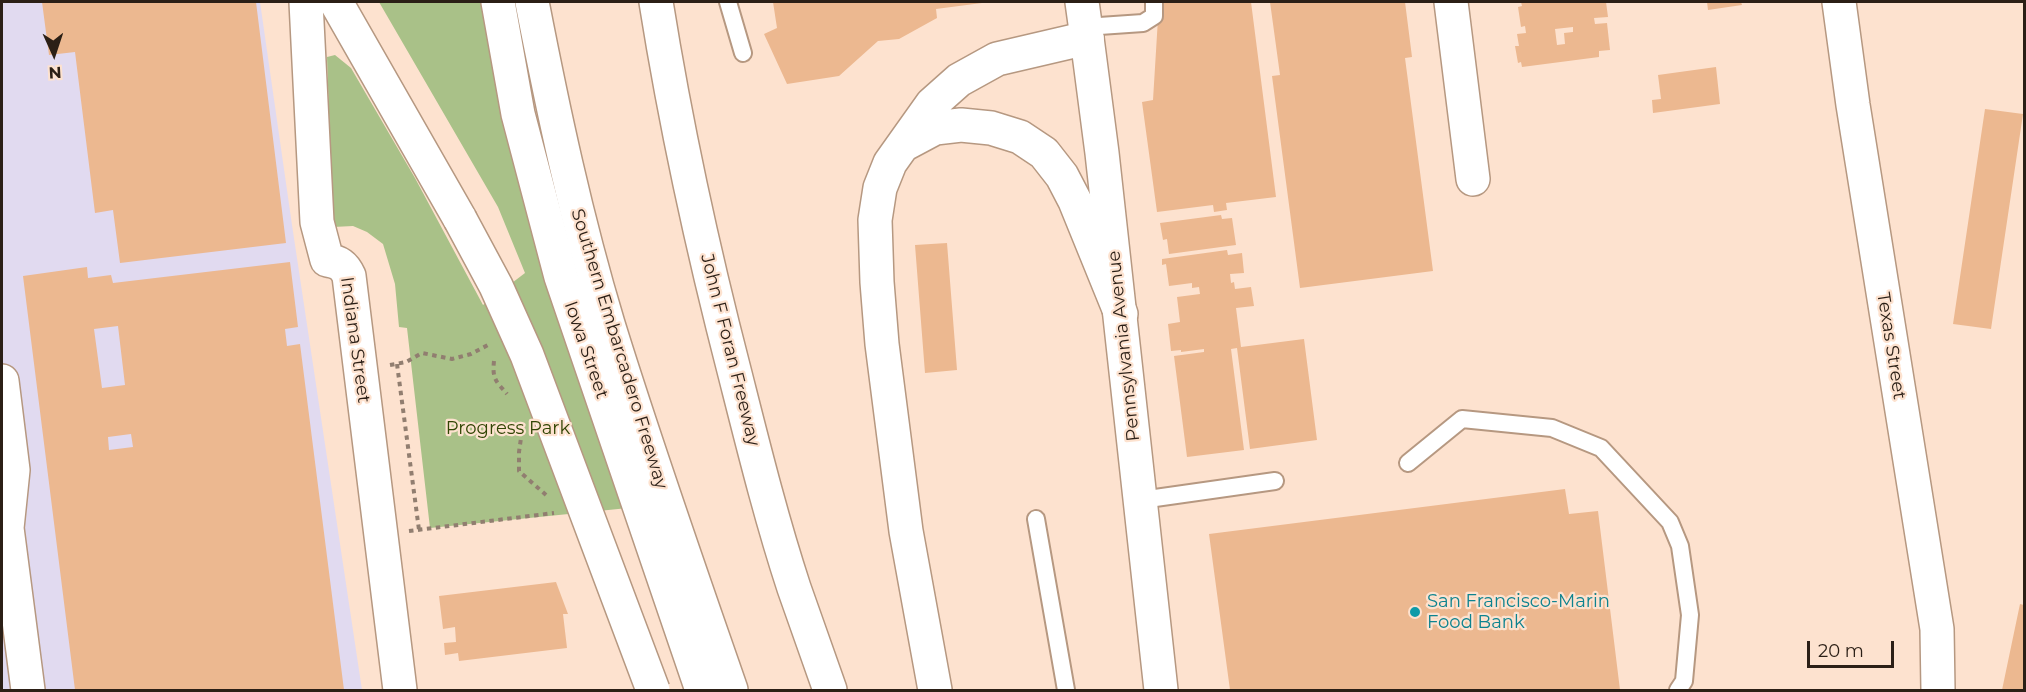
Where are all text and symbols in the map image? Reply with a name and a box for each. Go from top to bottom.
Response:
north arrow [24,24,84,84]
text: N [48,63,62,82]
street label: Southern Embarcadero Freeway [566,206,672,492]
street label: Pennsylvania Avenue [1103,250,1145,442]
street label: John F Foran Freeway [696,252,764,448]
street label: Indiana Street [335,276,375,404]
street label: Texas Street [1872,291,1910,401]
street label: Iowa Street [559,298,613,402]
park label: Progress Park [446,418,570,440]
place label: San Francisco-Marin Food Bank [1427,591,1610,634]
marker: San Francisco-Marin Food Bank [1408,605,1422,619]
scale bar [1810,629,1897,667]
text: 20 m [1818,640,1864,662]

